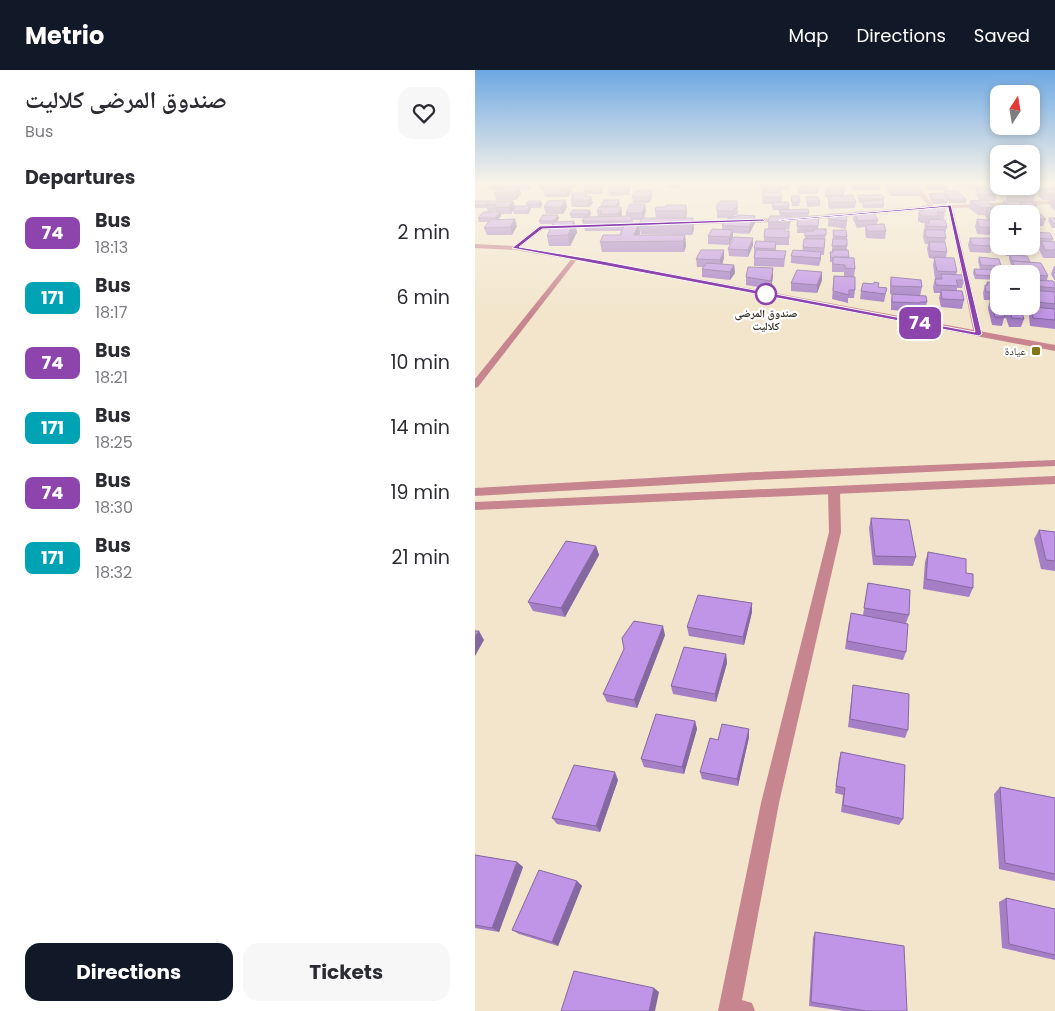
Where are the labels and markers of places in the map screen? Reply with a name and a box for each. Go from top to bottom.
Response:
marker: صندوق المرضى كلاليت [755,283,777,305]
place label: صندوق المرضى كلاليت [735,305,798,334]
place label: عيادة [1005,343,1026,359]
marker: عيادة [1030,345,1042,357]

